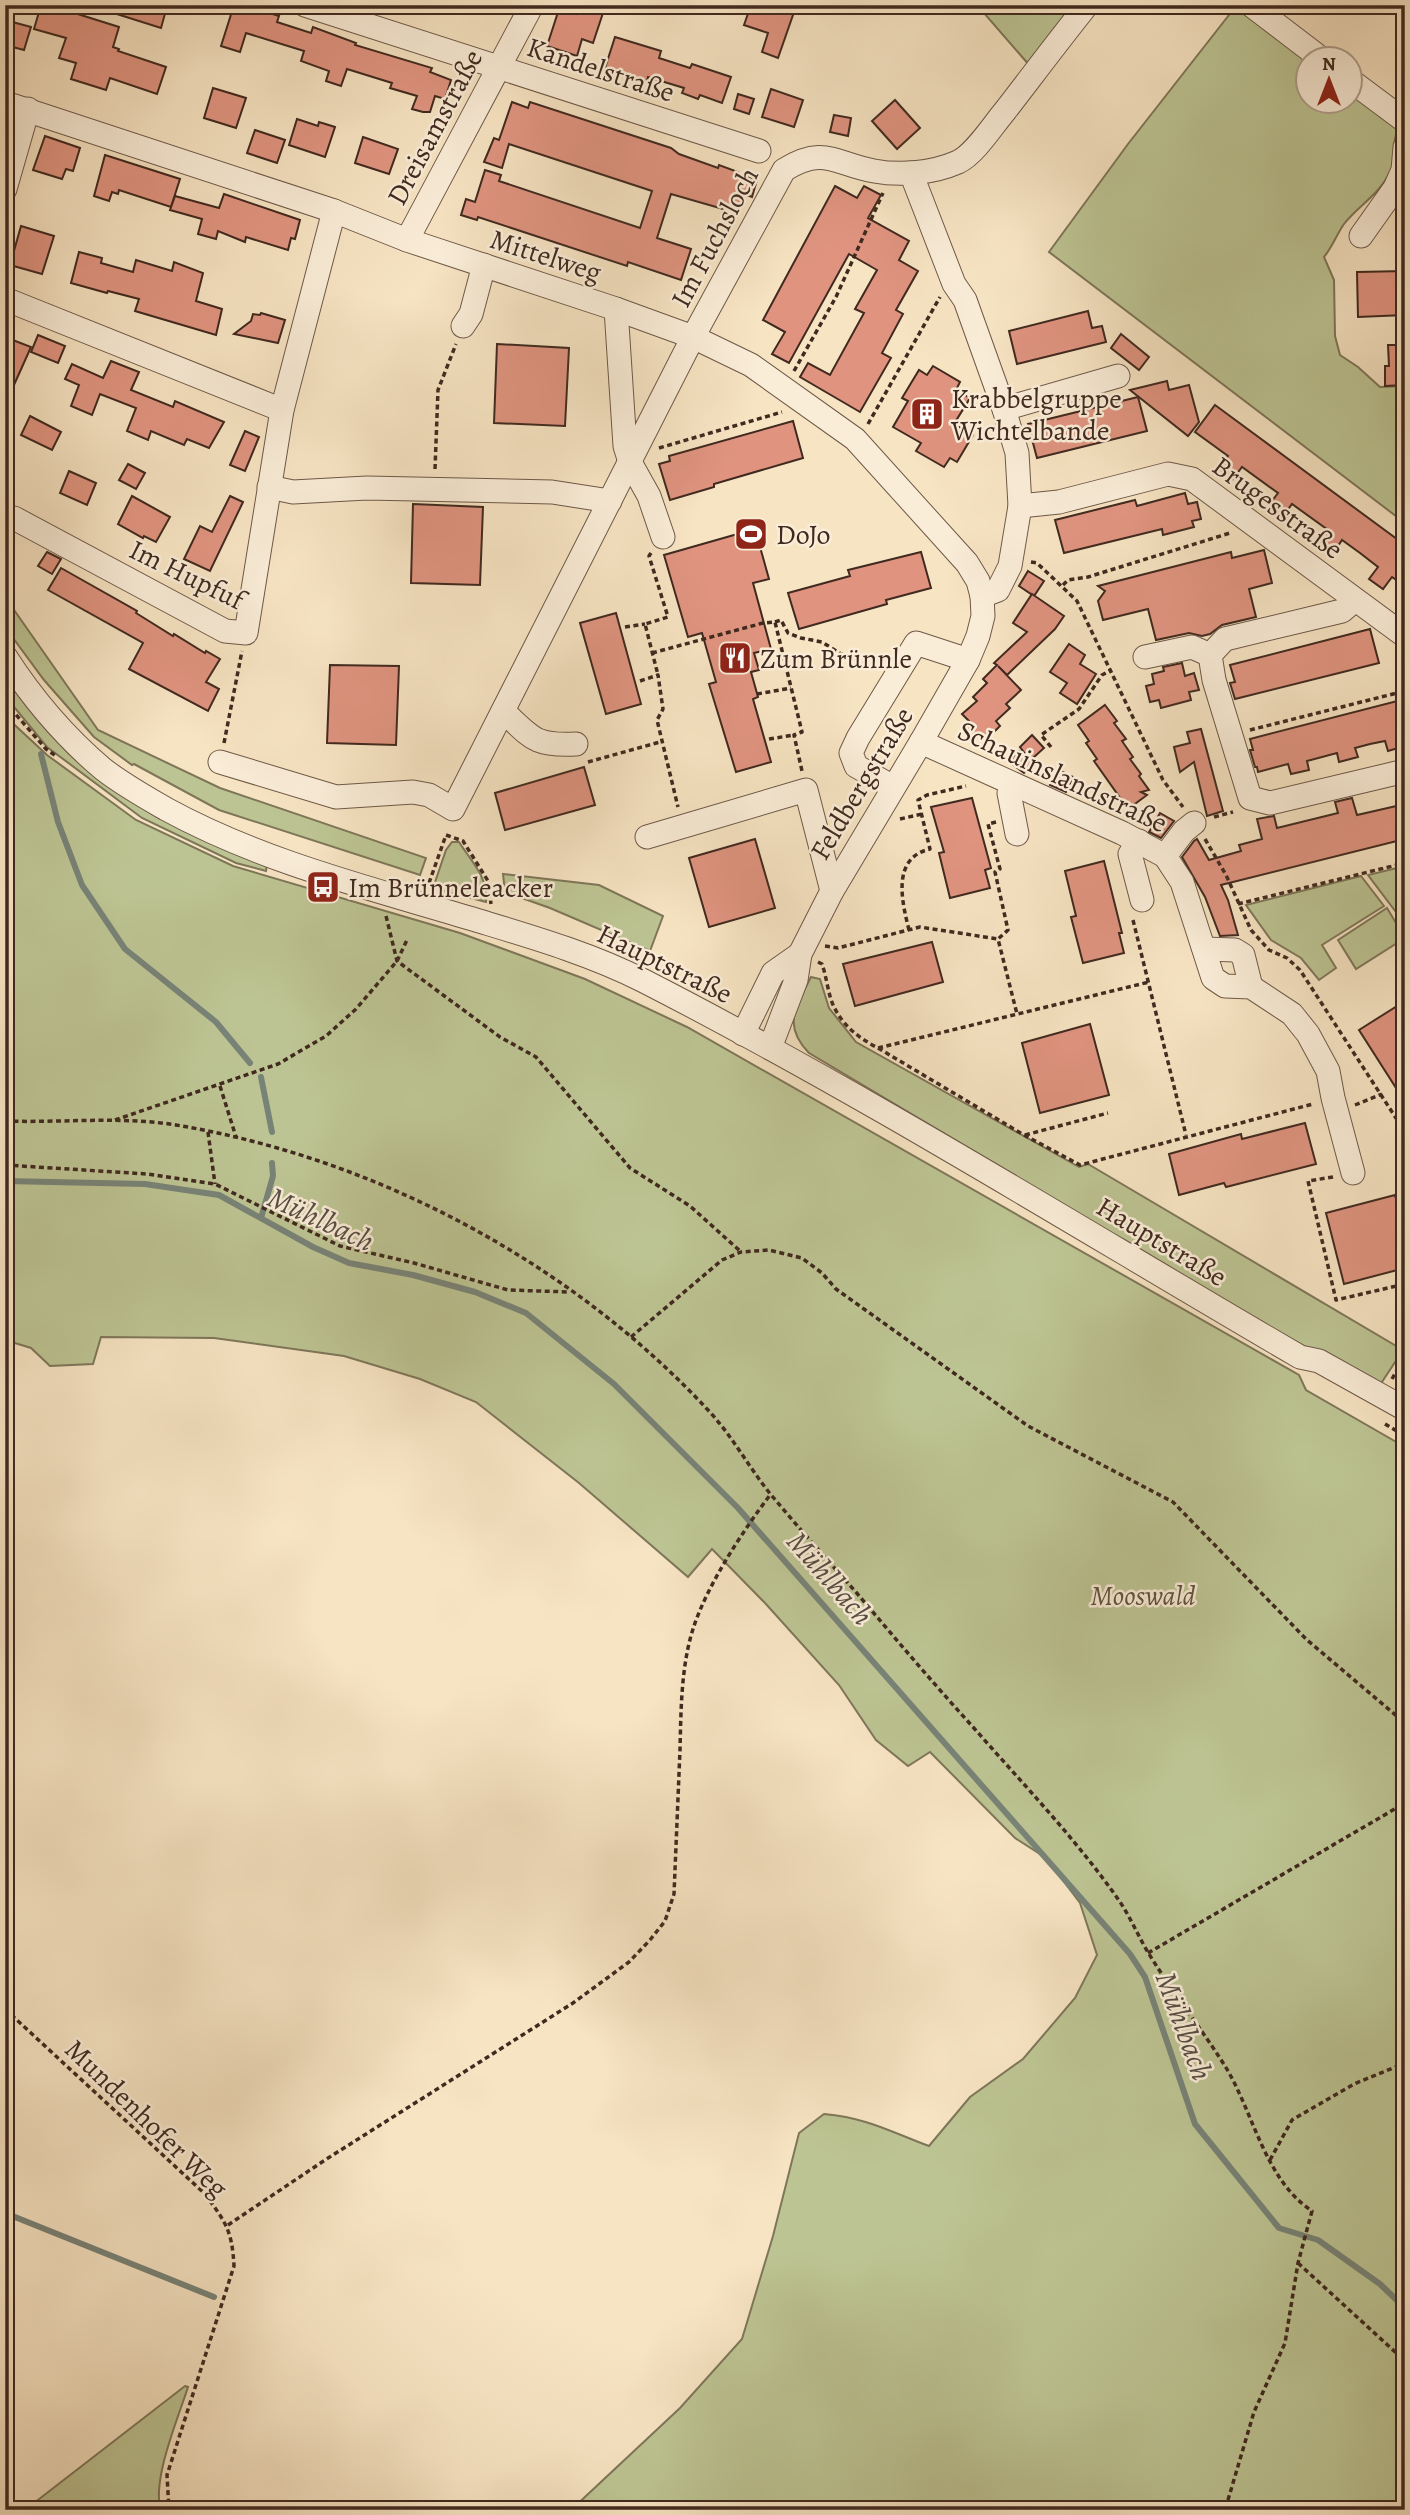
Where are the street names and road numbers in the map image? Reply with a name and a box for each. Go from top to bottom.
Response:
street label: Kandelstraße [522,28,679,112]
street label: Dreisamstraße [378,43,492,212]
street label: Im Fuchsloch [662,161,768,314]
street label: Mittelweg [485,220,606,292]
street label: Brugesstraße [1204,447,1351,568]
street label: Im Hupfuf [123,531,254,621]
street label: Feldbergstraße [801,700,922,867]
street label: Schauinslandstraße [952,712,1174,842]
street label: Hauptstraße [591,915,738,1013]
street label: Hauptstraße [1089,1188,1234,1296]
street label: Mundenhofer Weg [56,2031,236,2206]

